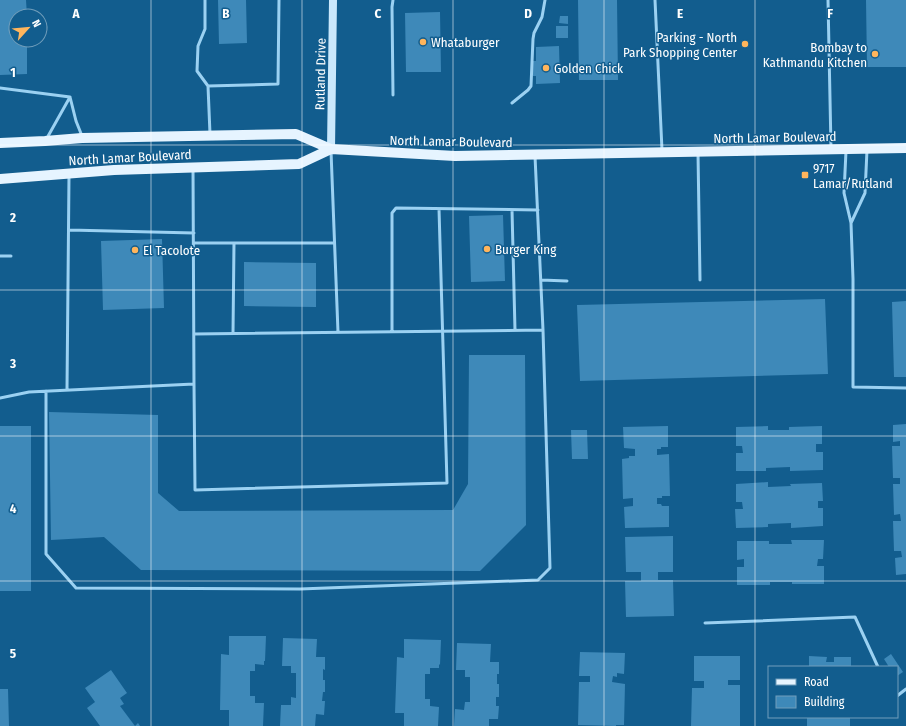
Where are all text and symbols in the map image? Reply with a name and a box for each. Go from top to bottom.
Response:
text: A [71,6,80,21]
text: B [222,6,230,21]
text: C [375,6,382,21]
text: D [524,6,532,21]
text: E [677,6,683,21]
text: F [827,6,833,21]
north arrow [8,8,48,48]
text: N [29,18,44,30]
place label: Parking - North Park Shopping Center [623,30,737,60]
place label: Whataburger [431,35,500,50]
marker: Whataburger [418,37,428,47]
street label: Rutland Drive [312,38,329,110]
marker: Parking - North Park Shopping Center [740,39,750,49]
place label: Bombay to Kathmandu Kitchen [763,40,867,70]
marker: Bombay to Kathmandu Kitchen [870,49,880,59]
place label: Golden Chick [554,61,624,76]
marker: Golden Chick [541,63,551,73]
text: 1 [10,65,16,80]
street label: North Lamar Boulevard [713,129,837,146]
street label: North Lamar Boulevard [389,133,513,150]
street label: North Lamar Boulevard [68,147,192,168]
place label: 9717 Lamar/Rutland [813,161,893,191]
marker: 9717 Lamar/Rutland [800,170,810,180]
text: 2 [9,210,16,225]
place label: Burger King [495,242,557,257]
place label: El Tacolote [143,243,200,258]
marker: Burger King [482,244,492,254]
marker: El Tacolote [130,245,140,255]
text: 3 [9,356,16,371]
text: 4 [10,501,17,516]
text: 5 [10,646,16,661]
legend [768,666,898,718]
text: Road [804,675,829,689]
text: Building [804,695,845,709]

